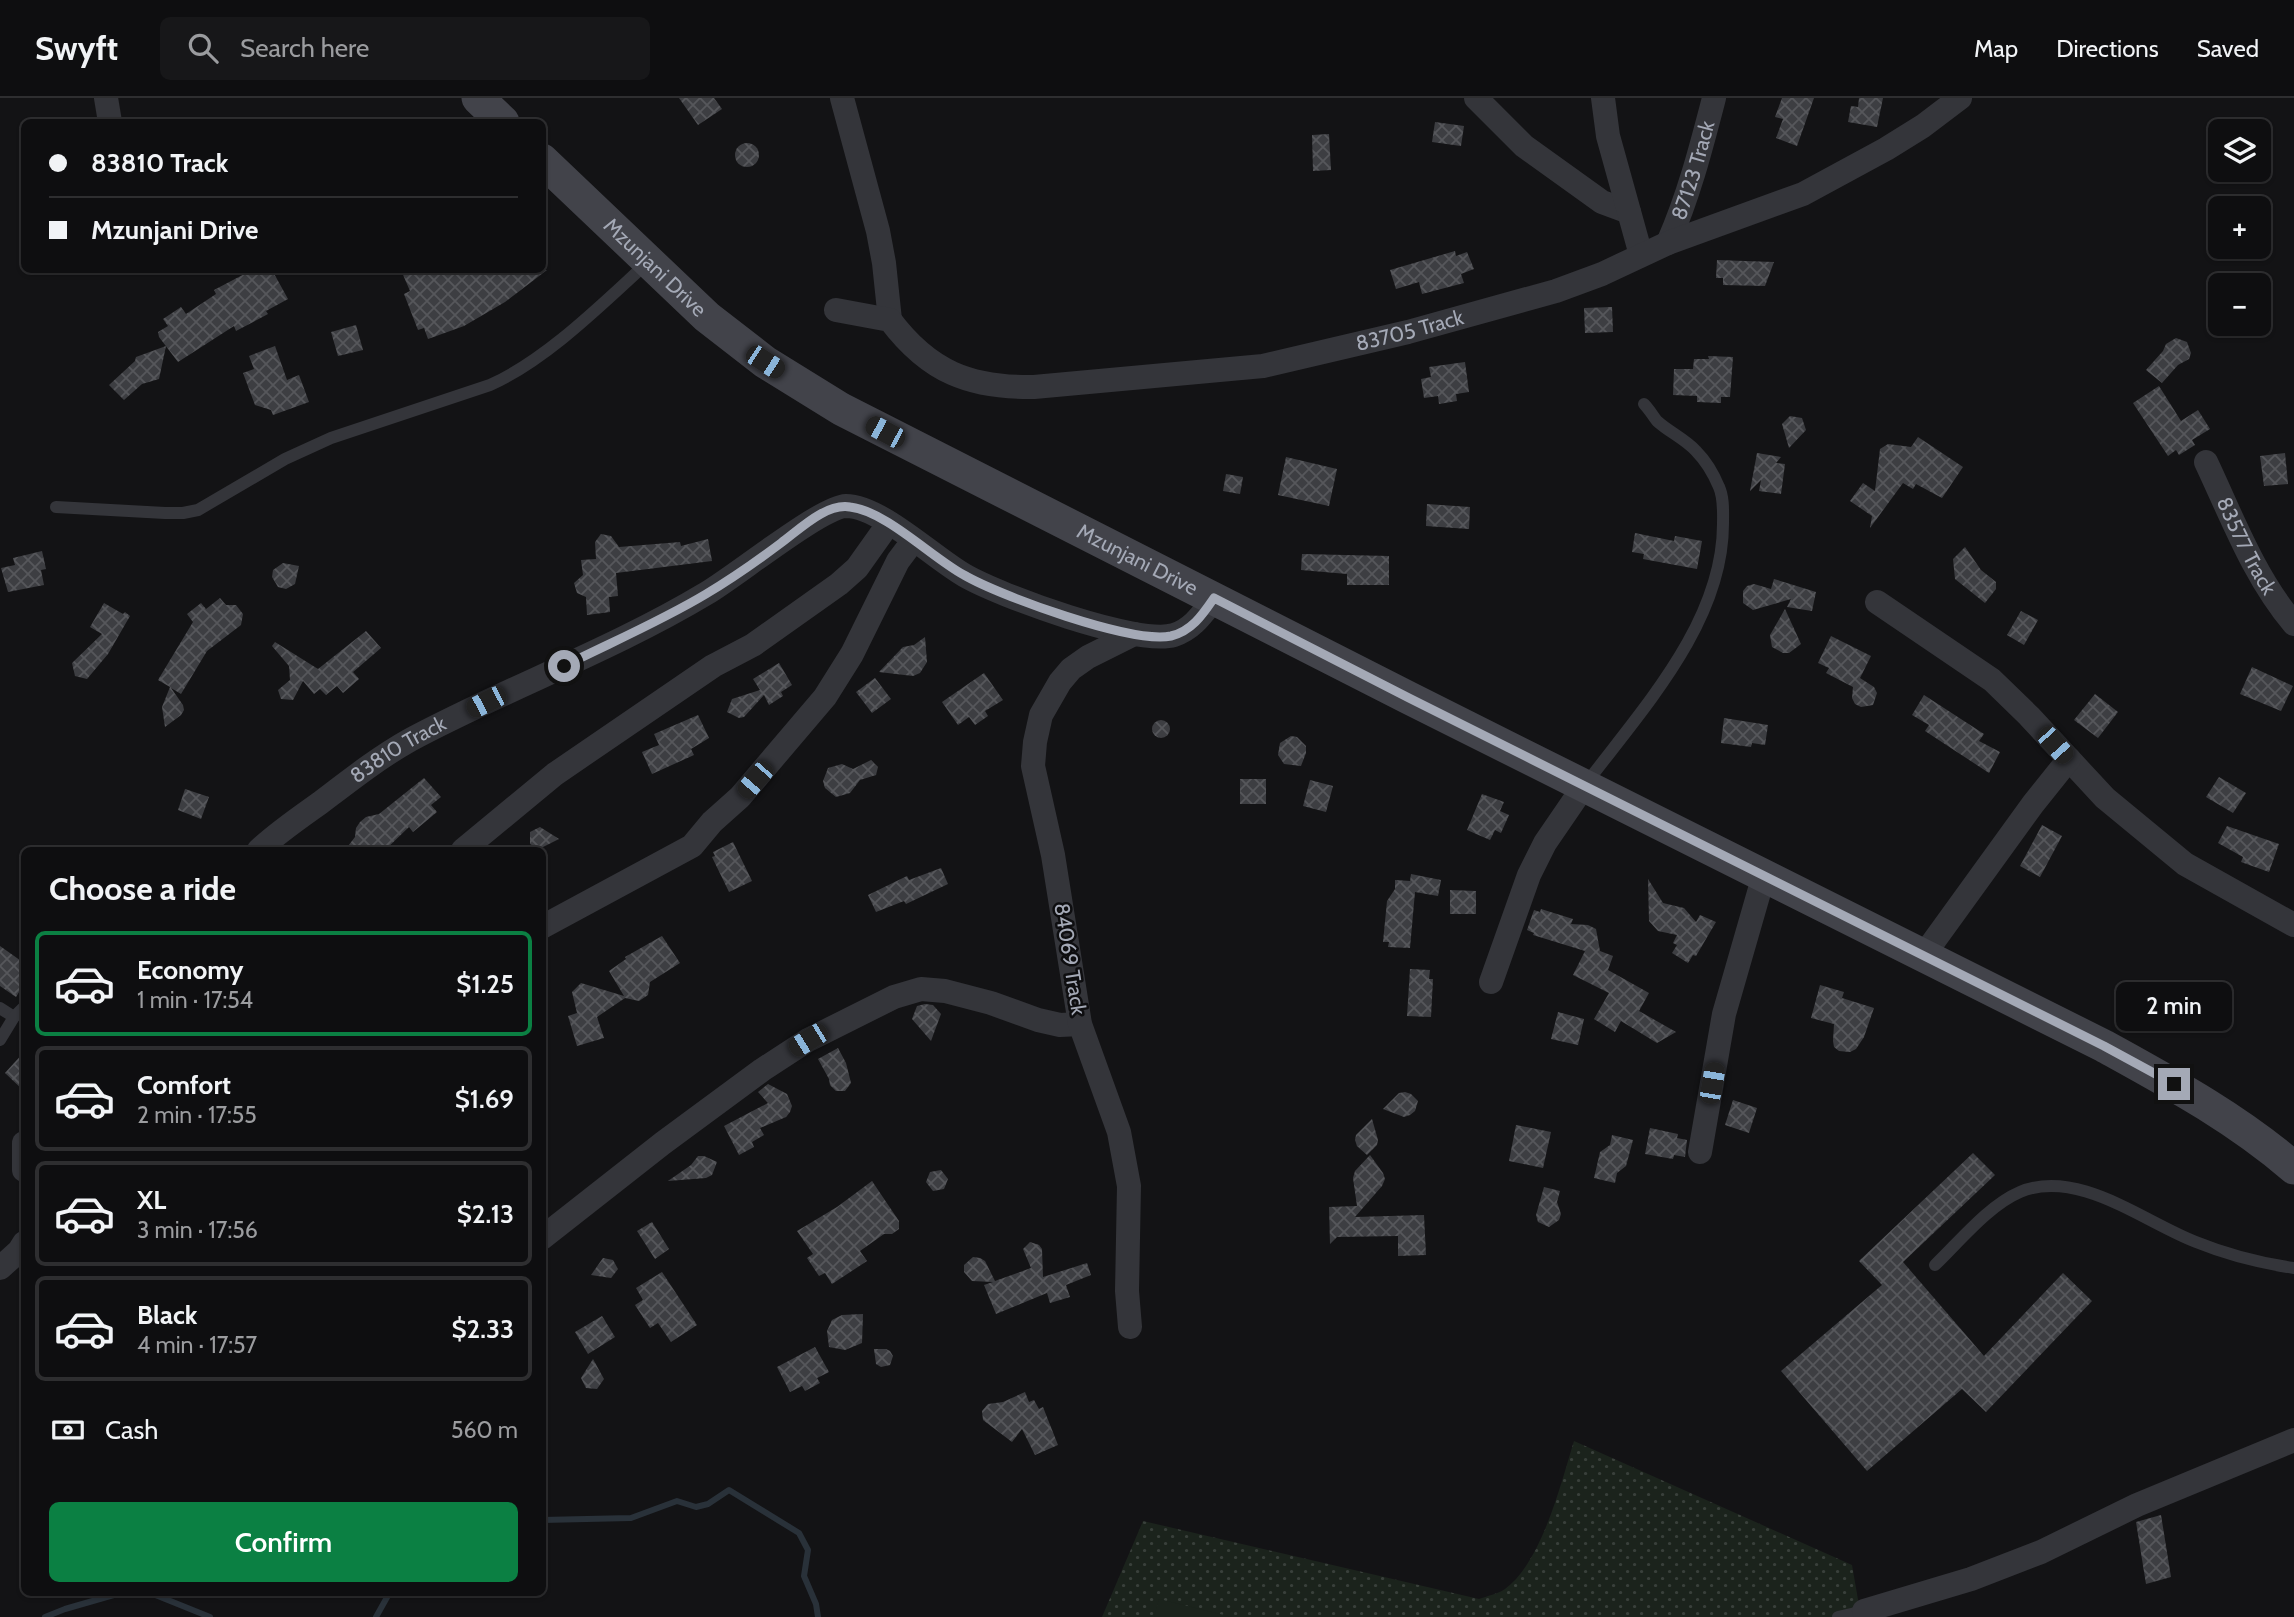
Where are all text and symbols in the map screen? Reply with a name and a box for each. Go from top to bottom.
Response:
search box [160,17,650,80]
text: Swyft [35,28,118,68]
icon: search [184,29,222,67]
text: Search here [240,32,369,64]
text: Map [1974,34,2018,63]
text: Directions [2056,34,2159,63]
text: Saved [2197,34,2259,63]
street label: 87123 Track [1666,118,1720,223]
map controls [2208,119,2271,336]
button: layers [2208,119,2271,182]
text: 83810 Track [91,147,228,179]
button: + [2208,196,2271,259]
street label: Mzunjani Drive [599,213,712,322]
text: Mzunjani Drive [91,214,258,246]
button: − [2208,273,2271,336]
street label: 83705 Track [1353,304,1467,356]
car [742,342,789,382]
car [862,413,909,451]
street label: 83577 Track [2212,493,2282,600]
street label: Mzunjani Drive [1073,518,1202,601]
route start [548,650,580,682]
car [463,683,510,721]
street label: 83810 Track [345,710,451,788]
car [2034,722,2077,768]
car [734,757,777,803]
text: Choose a ride [49,869,236,908]
street label: 84069 Track [1049,901,1092,1017]
icon: car [53,952,116,1015]
text: Economy [137,954,243,986]
text: $1.25 [456,968,514,1000]
callout: 2 min [2116,982,2232,1032]
text: 1 min · 17:54 [137,986,253,1014]
text: 2 min [2146,992,2202,1020]
car [785,1020,832,1060]
car [1699,1060,1726,1106]
icon: car [53,1067,116,1130]
route end [2158,1068,2190,1100]
text: Comfort [137,1069,231,1101]
text: $1.69 [455,1083,514,1115]
text: 2 min · 17:55 [137,1101,257,1129]
icon: car [53,1182,116,1245]
text: XL [137,1184,166,1216]
text: $2.13 [457,1198,514,1230]
text: 3 min · 17:56 [137,1216,258,1244]
icon: car [53,1297,116,1360]
text: Black [137,1299,197,1331]
text: $2.33 [451,1313,514,1345]
text: 4 min · 17:57 [137,1331,257,1359]
icon: cash [49,1411,87,1449]
text: Cash [105,1414,158,1446]
text: 560 m [451,1416,518,1444]
button: Confirm [49,1502,518,1582]

